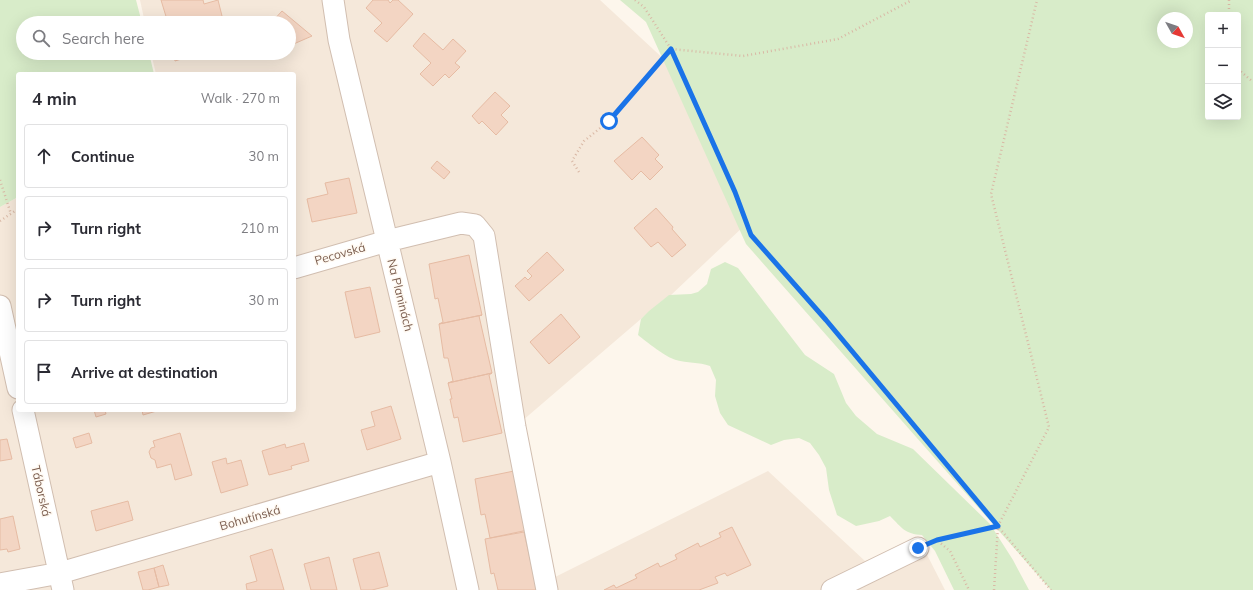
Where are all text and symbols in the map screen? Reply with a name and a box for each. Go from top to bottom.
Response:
north arrow [1157,12,1193,48]
map controls [1205,12,1241,120]
button: + [1205,12,1241,48]
search box [16,16,296,60]
icon: search [30,27,52,49]
text: Search here [62,29,144,48]
button: − [1205,48,1241,84]
button: layers [1205,84,1241,120]
text: 4 min [32,88,77,109]
text: Walk · 270 m [201,90,280,106]
route start [600,112,618,130]
icon: ahead [33,145,55,167]
text: Continue [71,147,134,166]
text: 30 m [249,148,279,164]
icon: right [33,217,55,239]
text: Turn right [71,219,141,238]
text: 210 m [241,220,279,236]
street label: Pecovská [313,239,367,268]
street label: Na Planinách [384,257,417,333]
icon: right [33,289,55,311]
text: Turn right [71,291,141,310]
text: 30 m [249,292,279,308]
icon: arrive [33,361,55,383]
text: Arrive at destination [71,363,218,382]
street label: Táborská [28,464,55,518]
street label: Bohutínská [218,502,282,533]
route end [909,539,927,557]

